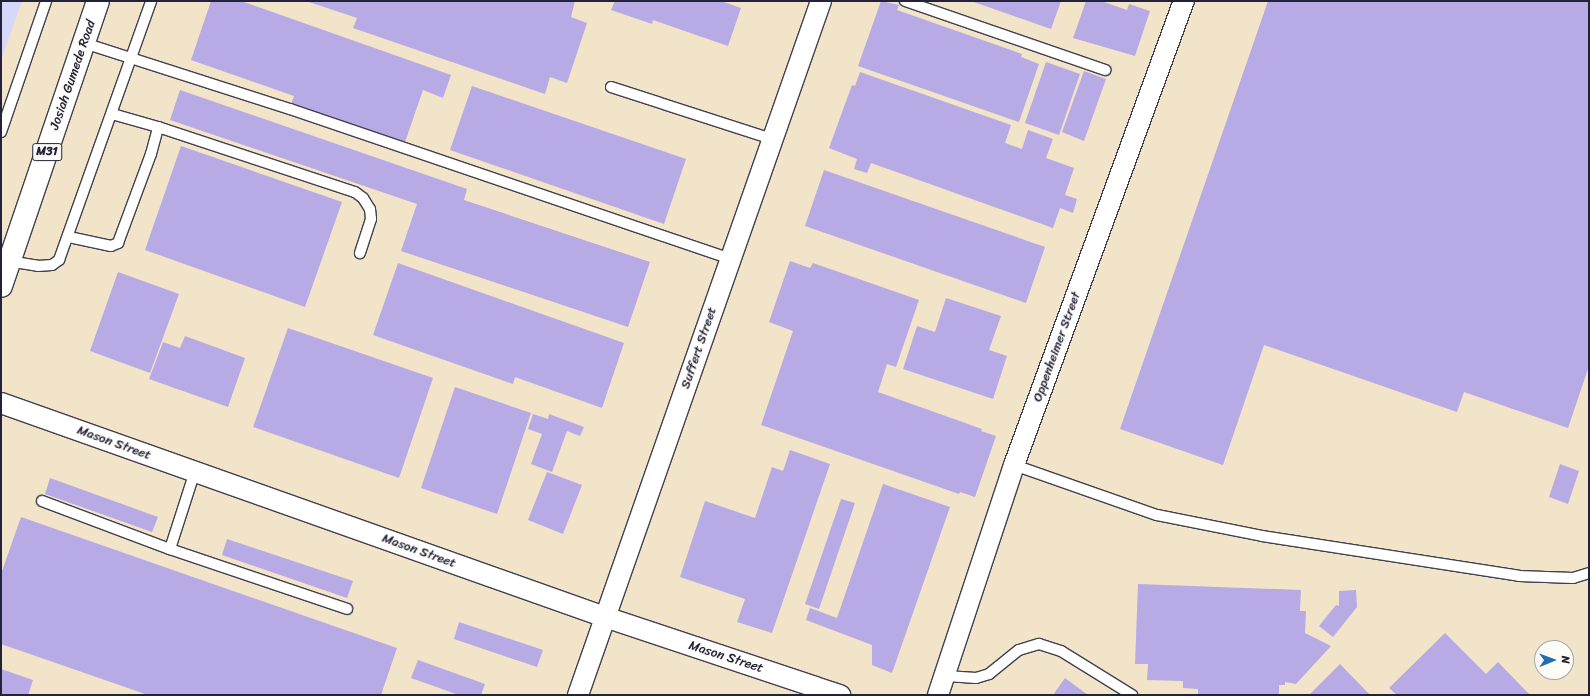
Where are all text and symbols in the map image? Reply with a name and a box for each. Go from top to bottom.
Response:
street label: Josiah Gumede Road [47,18,99,132]
road number: M31 [32,142,62,162]
street label: Oppenheimer Street [1030,290,1084,404]
street label: Suffert Street [678,305,720,391]
street label: Mason Street [75,422,153,464]
street label: Mason Street [380,530,458,572]
street label: Mason Street [687,638,765,676]
north arrow [1534,640,1574,680]
text: N [1556,656,1575,664]

